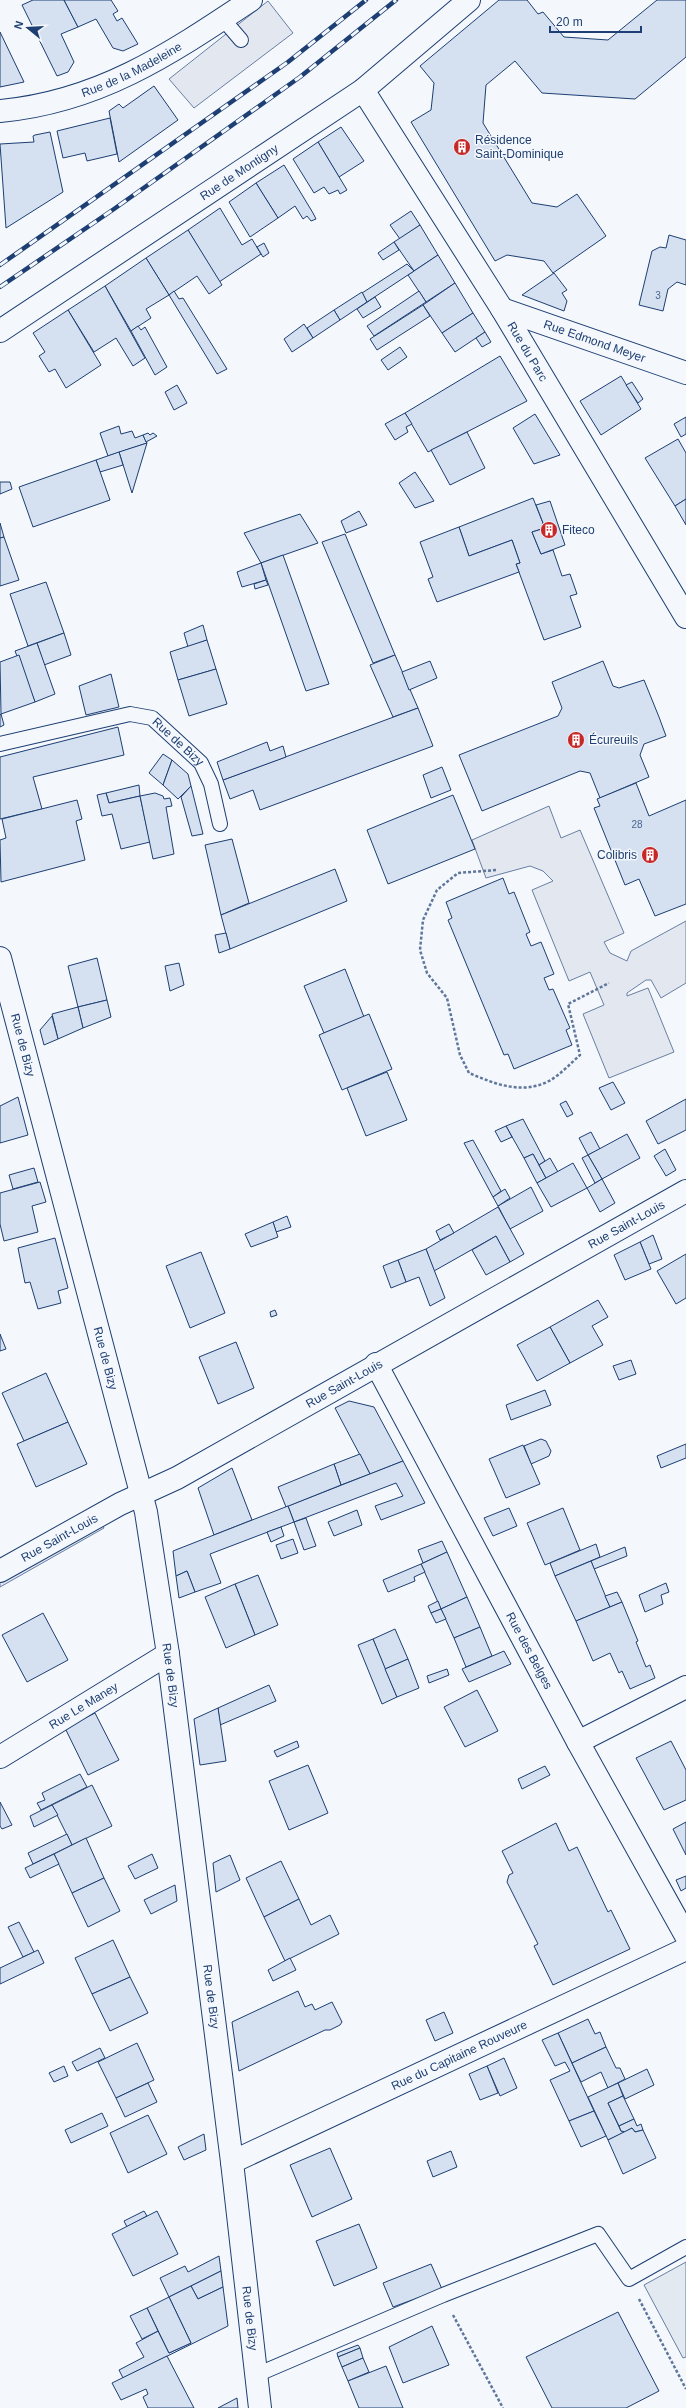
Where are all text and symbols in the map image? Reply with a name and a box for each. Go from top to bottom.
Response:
north arrow [8,8,48,48]
scale bar [550,8,641,34]
text: 20 m [556,15,583,29]
text: N [12,19,25,31]
street label: Rue de la Madeleine [80,39,185,100]
place label: Résidence Saint-Dominique [475,133,564,161]
building icon: Résidence Saint-Dominique [452,137,472,157]
street label: Rue de Montigny [197,141,281,203]
house number: 3 [655,290,661,301]
street label: Rue Edmond Meyer [542,317,647,365]
street label: Rue du Parc [504,319,551,384]
building icon: Fiteco [539,520,559,540]
place label: Fiteco [562,523,595,537]
street label: Rue de Bizy [149,715,207,769]
building icon: Écureuils [566,730,586,750]
place label: Écureuils [589,732,638,747]
house number: 28 [631,819,643,830]
building icon: Colibris [640,845,660,865]
place label: Colibris [597,848,637,862]
street label: Rue de Bizy [8,1012,38,1078]
street label: Rue Saint-Louis [586,1198,667,1252]
street label: Rue de Bizy [90,1325,121,1391]
street label: Rue Saint-Louis [303,1357,385,1411]
street label: Rue Saint-Louis [19,1511,100,1565]
street label: Rue des Belges [503,1610,555,1691]
street label: Rue de Bizy [159,1642,182,1708]
street label: Rue Le Maney [47,1679,121,1732]
street label: Rue de Bizy [200,1964,222,2030]
street label: Rue du Capitaine Rouveure [389,2017,530,2093]
street label: Rue de Bizy [239,2285,260,2351]

